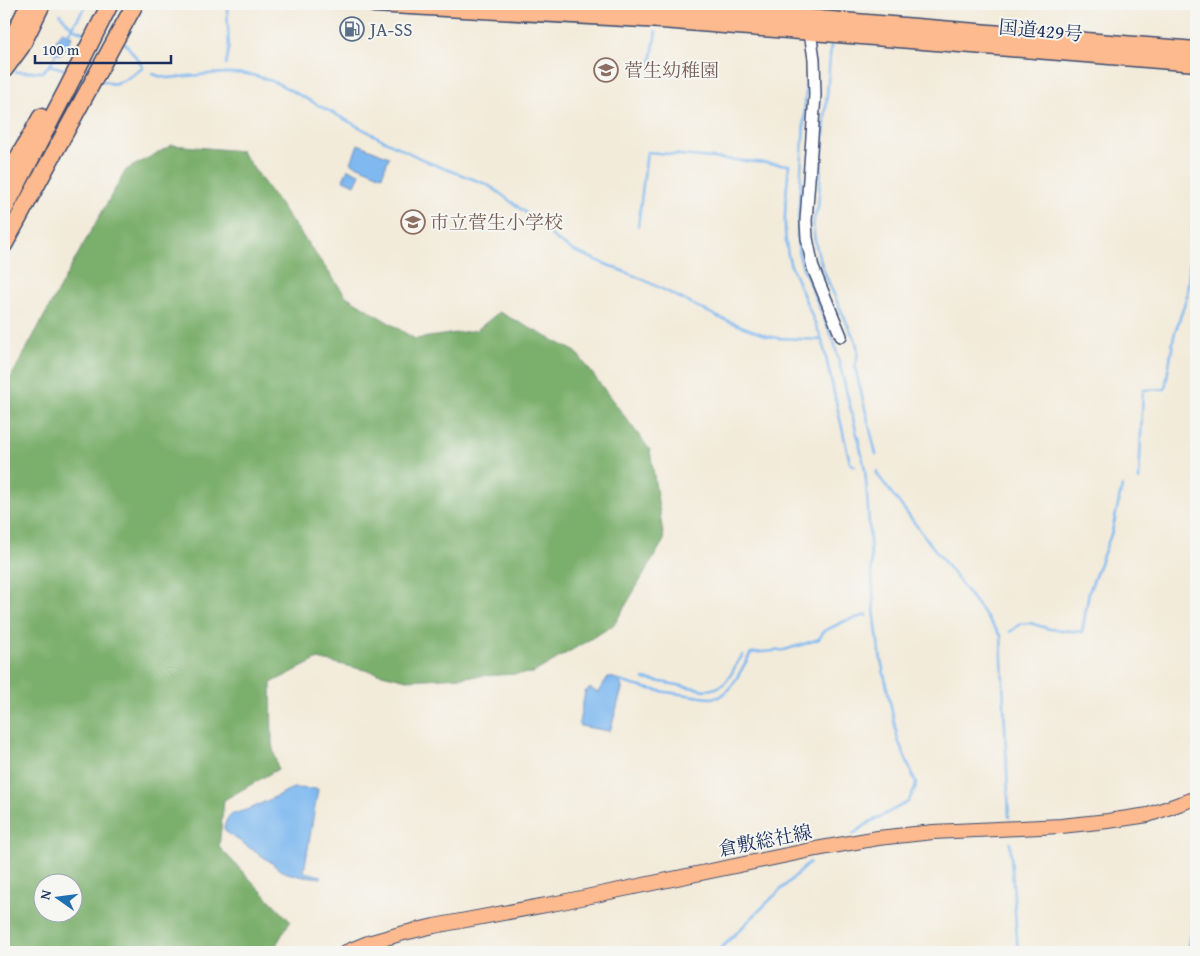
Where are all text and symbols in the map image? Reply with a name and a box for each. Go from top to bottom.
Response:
street label: 国道429号 [998,12,1084,48]
place label: JA-SS [368,15,413,43]
fuel station icon: JA-SS [339,16,365,42]
scale bar [35,32,171,64]
text: 100 m [42,39,80,60]
place label: 菅生幼稚園 [624,56,719,84]
school or university icon: 菅生幼稚園 [593,57,619,83]
place label: 市立菅生小学校 [430,208,563,236]
school or university icon: 市立菅生小学校 [400,209,426,235]
street label: 倉敷総社線 [716,817,814,863]
north arrow [32,874,82,924]
text: N [35,887,56,902]

